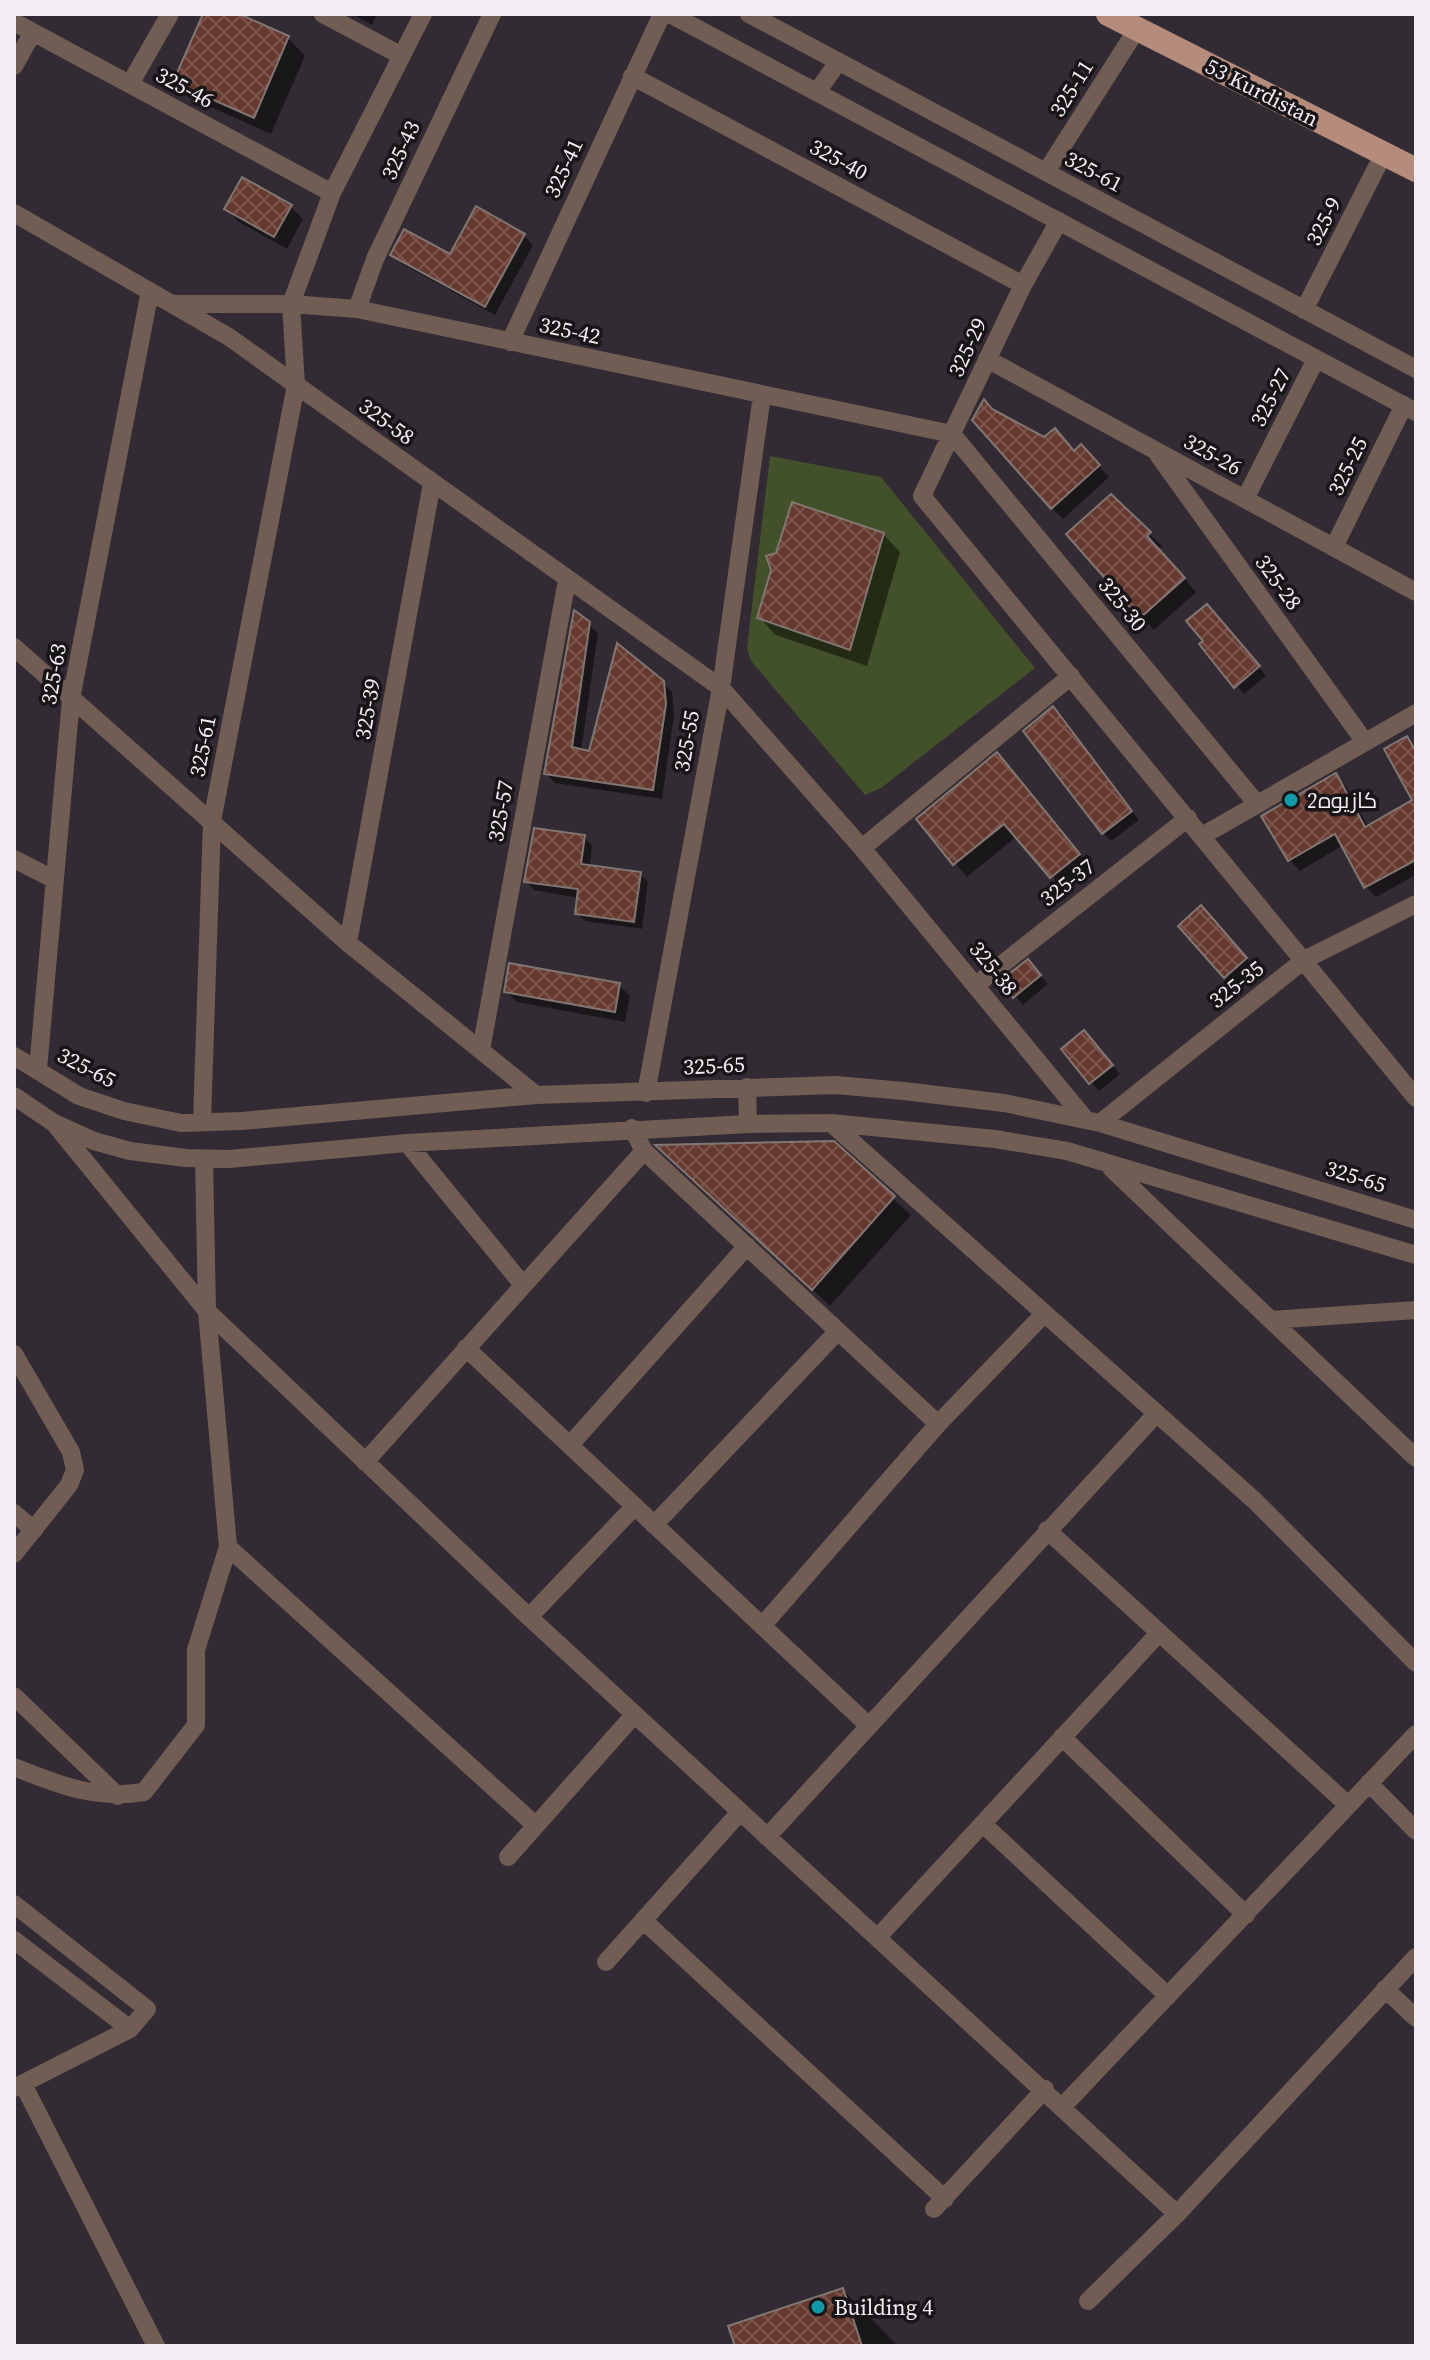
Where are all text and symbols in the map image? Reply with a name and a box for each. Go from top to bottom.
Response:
street label: 53 Kurdistan [1200,51,1324,133]
street label: 325-11 [1042,54,1100,122]
street label: 325-46 [151,59,219,115]
street label: 325-43 [373,116,427,184]
street label: 325-40 [805,131,873,187]
street label: 325-41 [536,134,590,202]
street label: 325-61 [1060,143,1128,199]
street label: 325-9 [1298,192,1348,250]
street label: 325-42 [537,309,603,351]
street label: 325-29 [940,313,994,381]
street label: 325-27 [1243,363,1297,431]
street label: 325-58 [353,391,421,451]
street label: 325-26 [1179,426,1247,482]
street label: 325-25 [1320,432,1374,500]
street label: 325-28 [1249,548,1309,616]
street label: 325-30 [1092,571,1154,637]
street label: 325-63 [33,641,73,707]
street label: 325-39 [347,676,387,742]
street label: 325-55 [666,708,706,774]
street label: 325-61 [181,713,223,779]
street label: 325-57 [480,778,520,844]
place label: كازيوه2 [1307,785,1377,815]
marker: كازيوه2 [1282,791,1300,809]
street label: 325-37 [1033,851,1101,913]
street label: 325-38 [963,935,1025,1001]
street label: 325-35 [1202,953,1270,1015]
street label: 325-65 [53,1040,121,1094]
street label: 325-65 [682,1048,746,1082]
street label: 325-65 [1322,1153,1390,1199]
place label: Building 4 [834,2292,933,2322]
marker: Building 4 [809,2298,827,2316]

